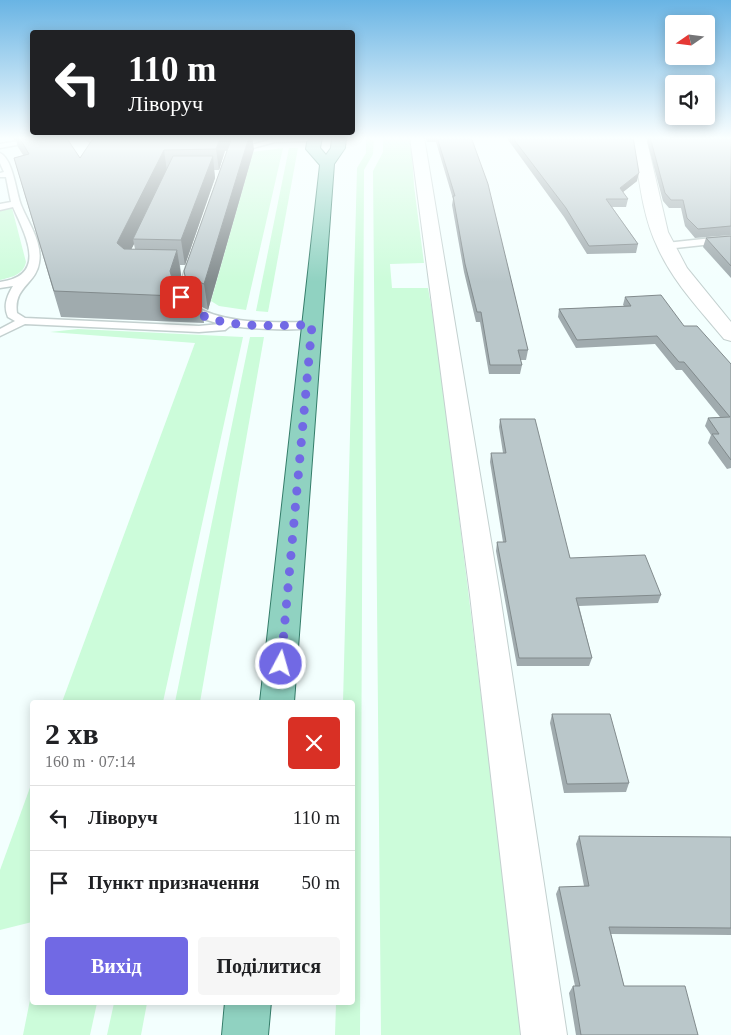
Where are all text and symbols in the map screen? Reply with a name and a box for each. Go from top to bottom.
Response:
north arrow [665,15,715,65]
map controls [665,15,715,125]
icon: left [45,50,110,115]
text: 110 m [128,50,216,89]
button: sound [665,75,715,125]
text: Ліворуч [128,91,203,116]
pin [160,276,202,318]
icon: arrive [167,283,195,311]
position arrow [254,637,306,689]
text: 2 хв [45,717,99,750]
button: close [288,717,340,769]
text: 160 m · 07:14 [45,753,135,770]
icon: left [45,804,73,832]
text: Ліворуч [88,807,158,828]
text: 110 m [293,807,340,828]
icon: arrive [45,869,73,897]
text: Пункт призначення [88,872,259,893]
text: 50 m [301,872,340,893]
button: Вихід [45,937,188,995]
button: Поділитися [198,937,340,995]

